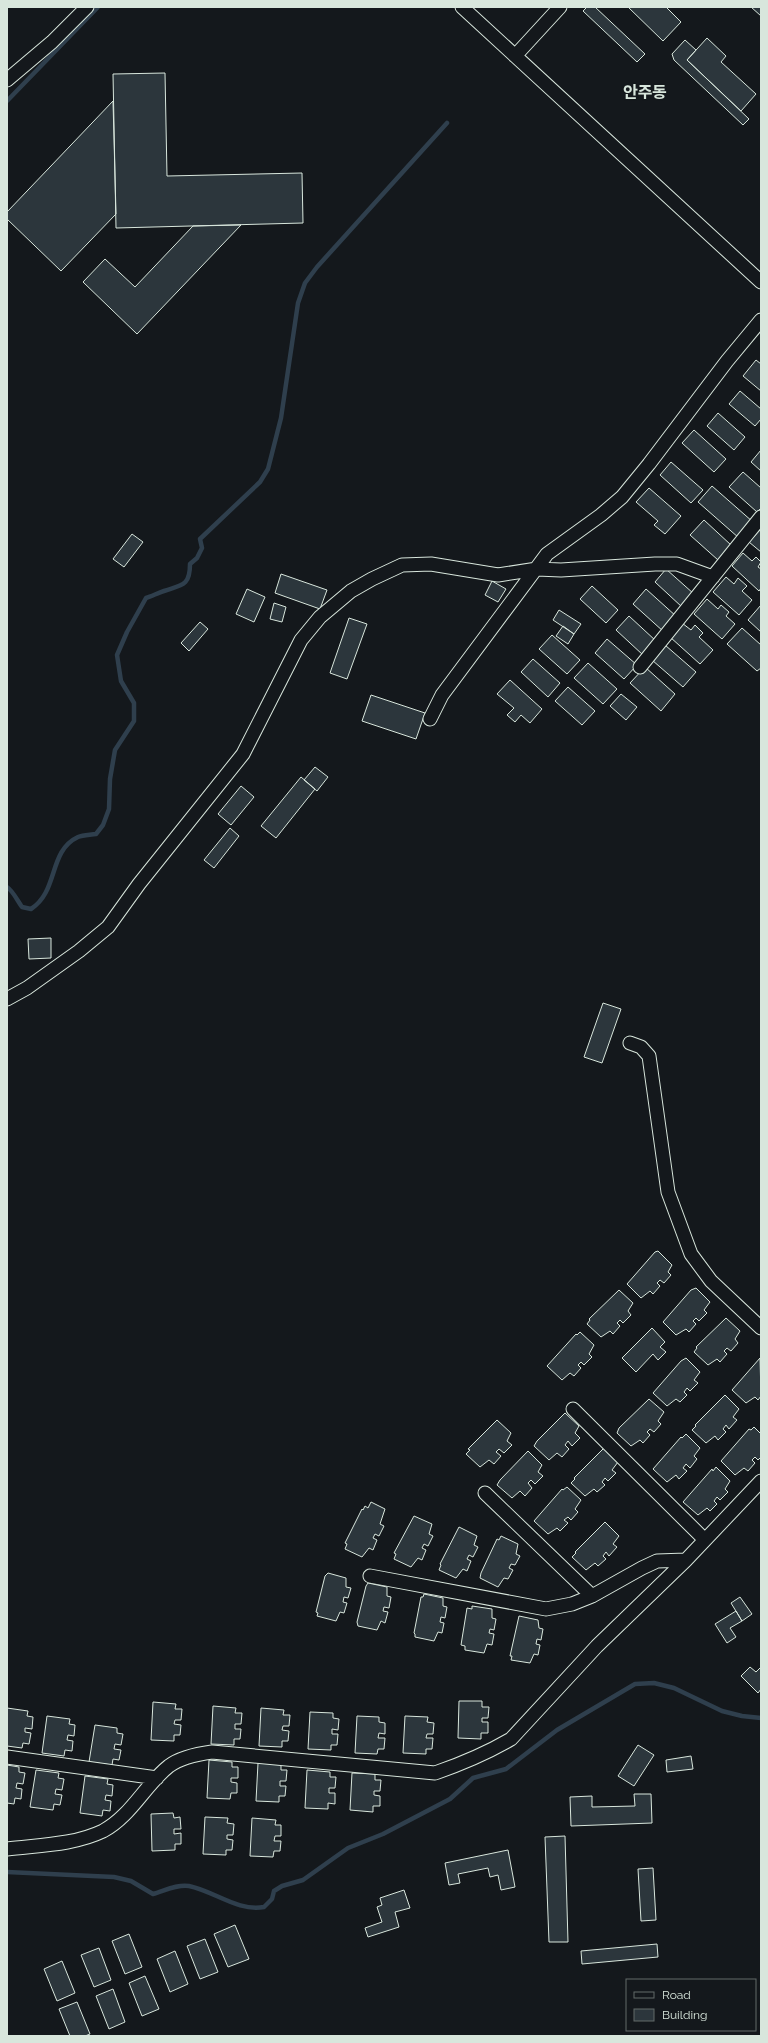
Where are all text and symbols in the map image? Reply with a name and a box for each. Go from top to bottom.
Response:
district label: 안주동 [623,83,667,102]
legend [626,1979,756,2031]
text: Road [662,1988,691,2002]
text: Building [662,2008,708,2022]

